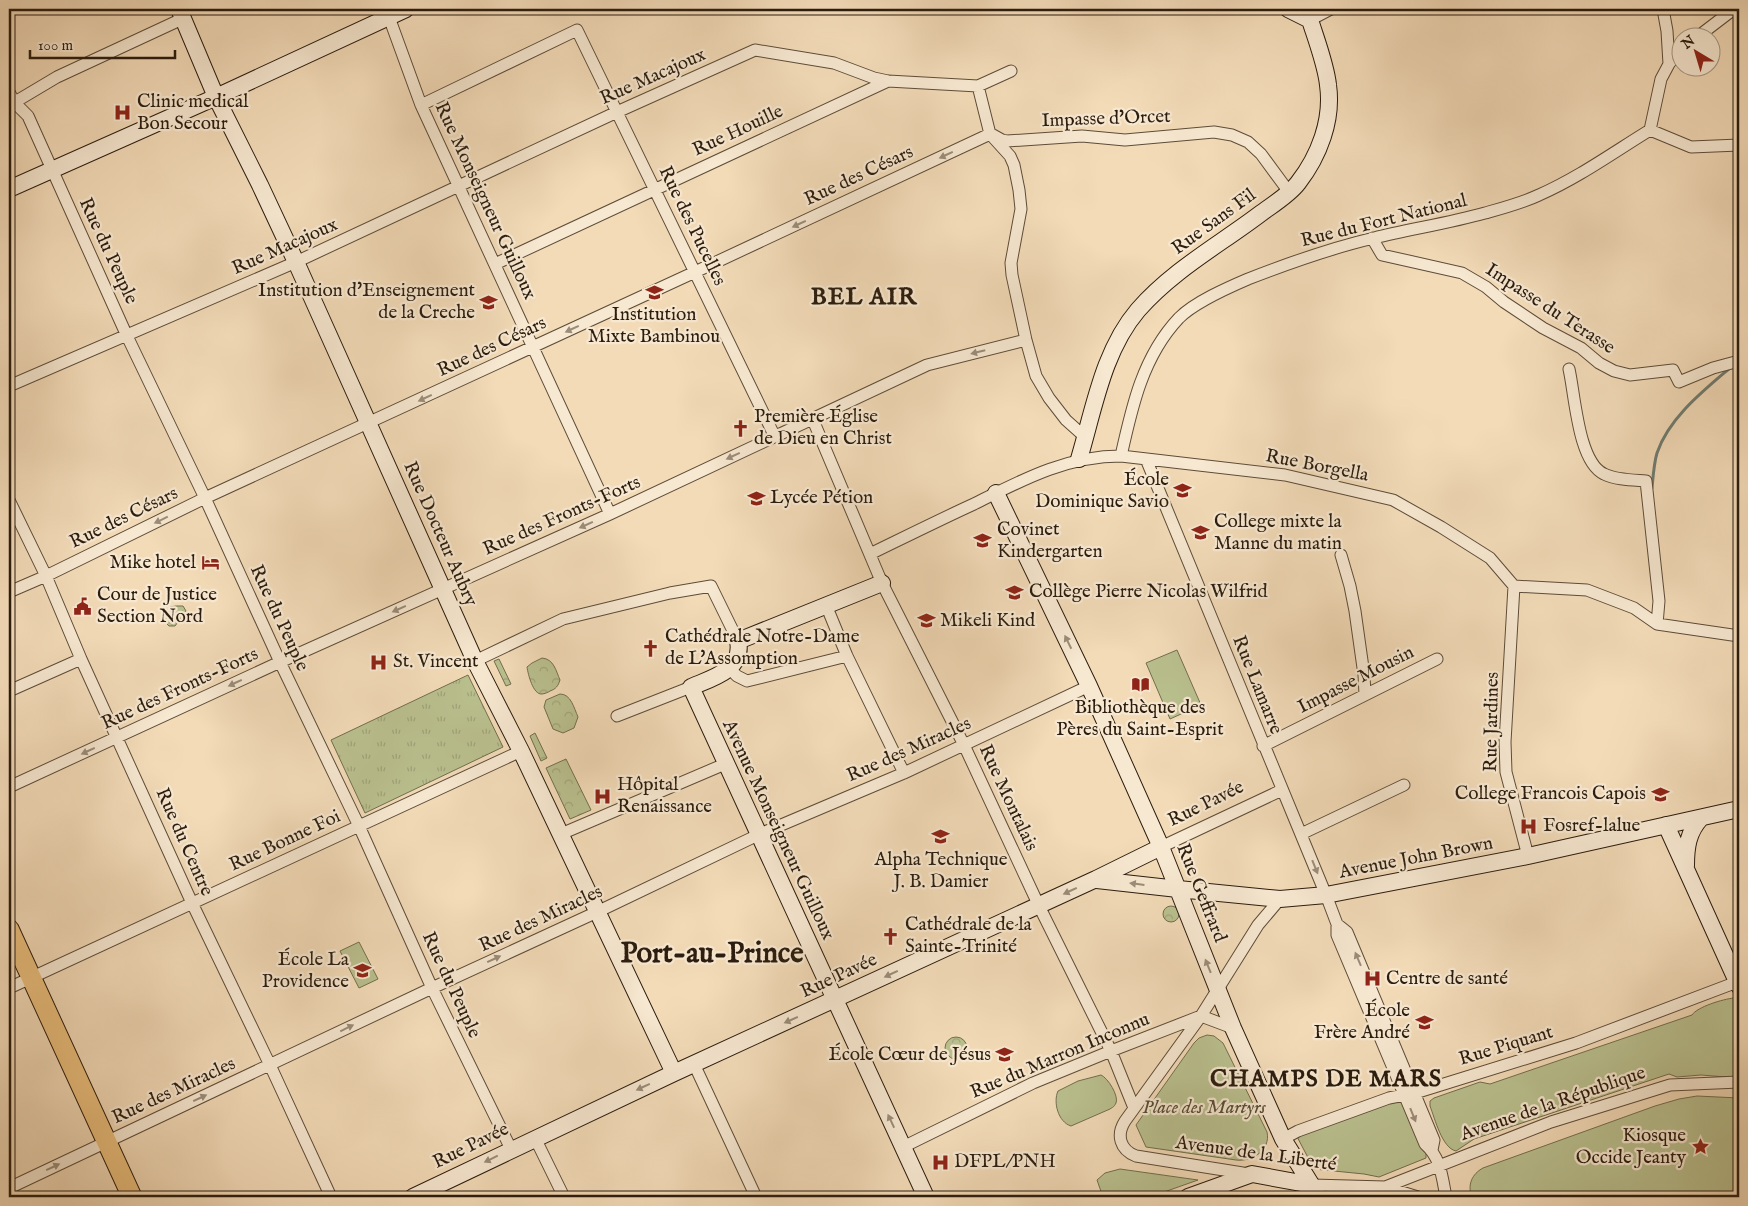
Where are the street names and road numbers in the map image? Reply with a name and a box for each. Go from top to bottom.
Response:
street label: Rue Macajoux [596,43,710,111]
street label: Rue Monseigneur Guilloux [429,98,541,304]
street label: Rue Houille [689,99,787,162]
street label: Impasse d'Orcet [1041,105,1171,133]
street label: Rue des Césars [801,140,917,212]
street label: Rue des Pucelles [653,162,731,290]
street label: Rue Sans Fil [1167,183,1261,261]
street label: Rue du Fort National [1298,189,1470,253]
street label: Rue du Peuple [73,194,143,308]
street label: Rue Macajoux [228,213,342,281]
street label: Impasse du Terasse [1481,258,1620,360]
street label: Rue des Césars [434,311,550,383]
street label: Rue Borgella [1263,444,1371,488]
street label: Rue Docteur Aubry [397,458,483,611]
street label: Rue des Fronts-Forts [479,470,645,562]
street label: Rue des Césars [66,481,182,555]
street label: Rue du Peuple [244,561,314,675]
street label: Rue Lamarre [1226,632,1288,738]
street label: Impasse Mousin [1294,640,1418,720]
street label: Rue des Fronts-Forts [98,642,262,736]
street label: Rue Jardines [1479,672,1505,772]
street label: Rue des Miracles [843,712,975,788]
street label: Avenue Monseigneur Guilloux [716,715,840,944]
street label: Rue Montalais [973,741,1043,855]
street label: Rue Pavée [1164,775,1248,833]
street label: Rue du Centre [149,784,219,900]
street label: Rue Bonne Foi [226,805,344,877]
street label: Avenue John Brown [1336,831,1495,885]
street label: Rue Geffrard [1170,840,1232,947]
street label: Rue des Miracles [475,880,607,958]
street label: Rue du Peuple [416,928,486,1042]
street label: Rue Pavée [797,948,881,1004]
street label: Rue du Marron Inconnu [967,1007,1153,1105]
street label: Rue Piquant [1456,1020,1556,1072]
street label: Rue des Miracles [108,1052,240,1130]
street label: Avenue de la République [1456,1061,1649,1147]
street label: Rue Pavée [429,1117,513,1175]
street label: Avenue de la Liberté [1173,1131,1338,1177]

